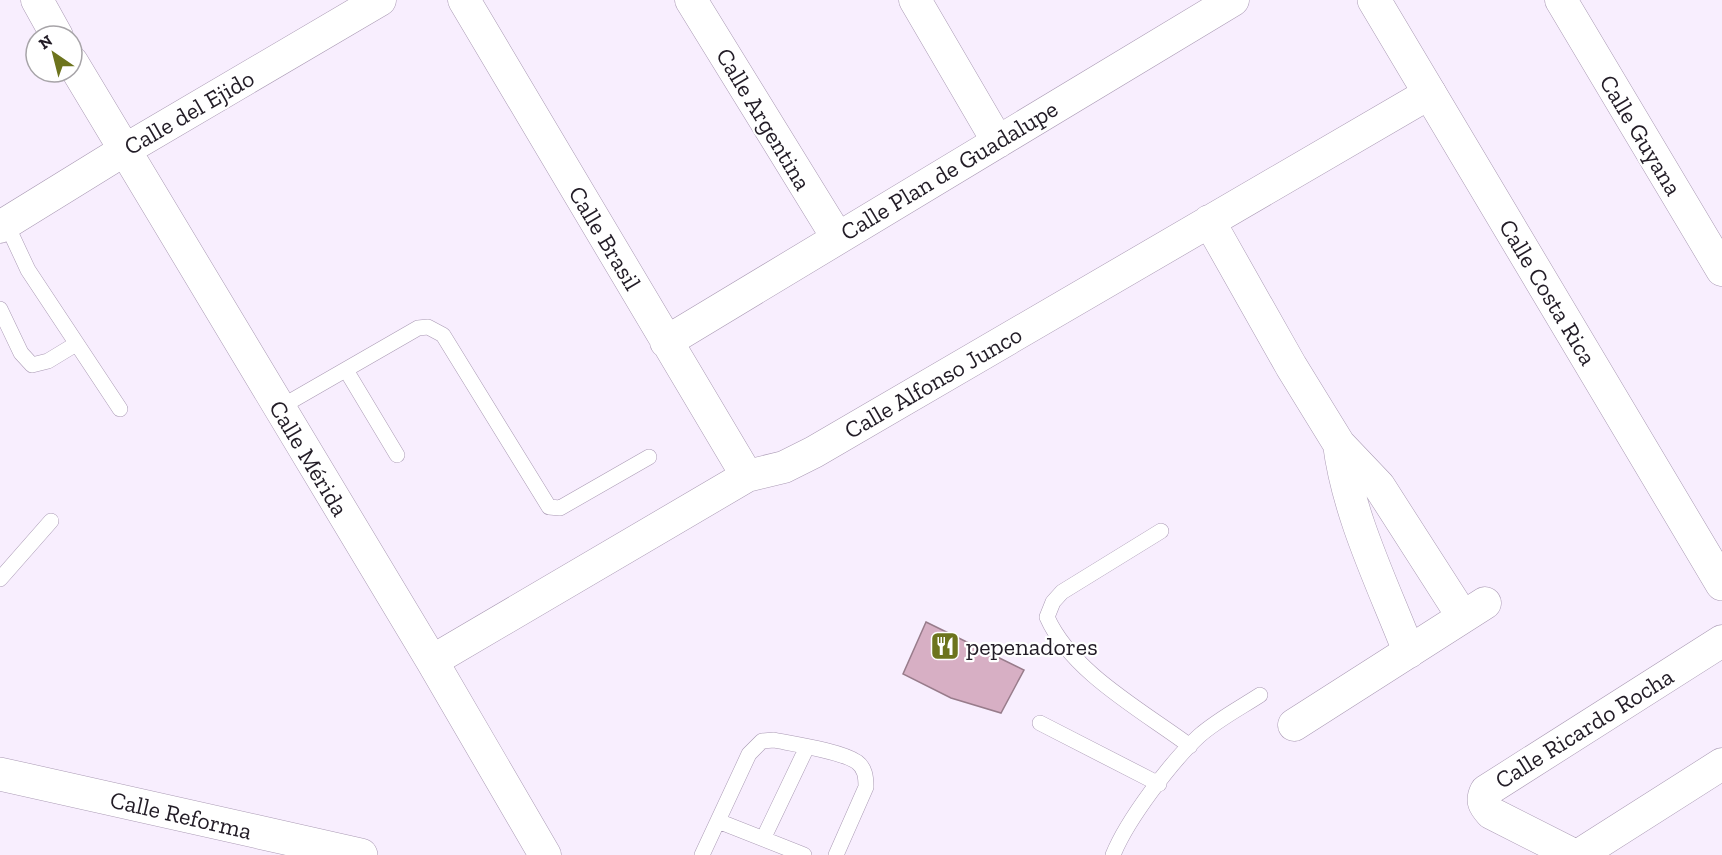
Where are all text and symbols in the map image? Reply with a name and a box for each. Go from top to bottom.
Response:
north arrow [24,24,84,84]
text: N [35,31,56,53]
street label: Calle Argentina [710,43,818,196]
street label: Calle del Ejido [119,63,259,161]
street label: Calle Guyana [1594,69,1689,201]
street label: Calle Plan de Guadalupe [835,94,1063,246]
street label: Calle Brasil [563,181,647,295]
street label: Calle Costa Rica [1493,214,1603,371]
street label: Calle Alfonso Junco [839,319,1027,445]
street label: Calle Mérida [263,395,355,522]
restaurant icon: pepenadores [929,630,961,662]
place label: pepenadores [966,632,1098,661]
street label: Calle Ricardo Rocha [1489,661,1679,795]
street label: Calle Reforma [107,785,255,845]

